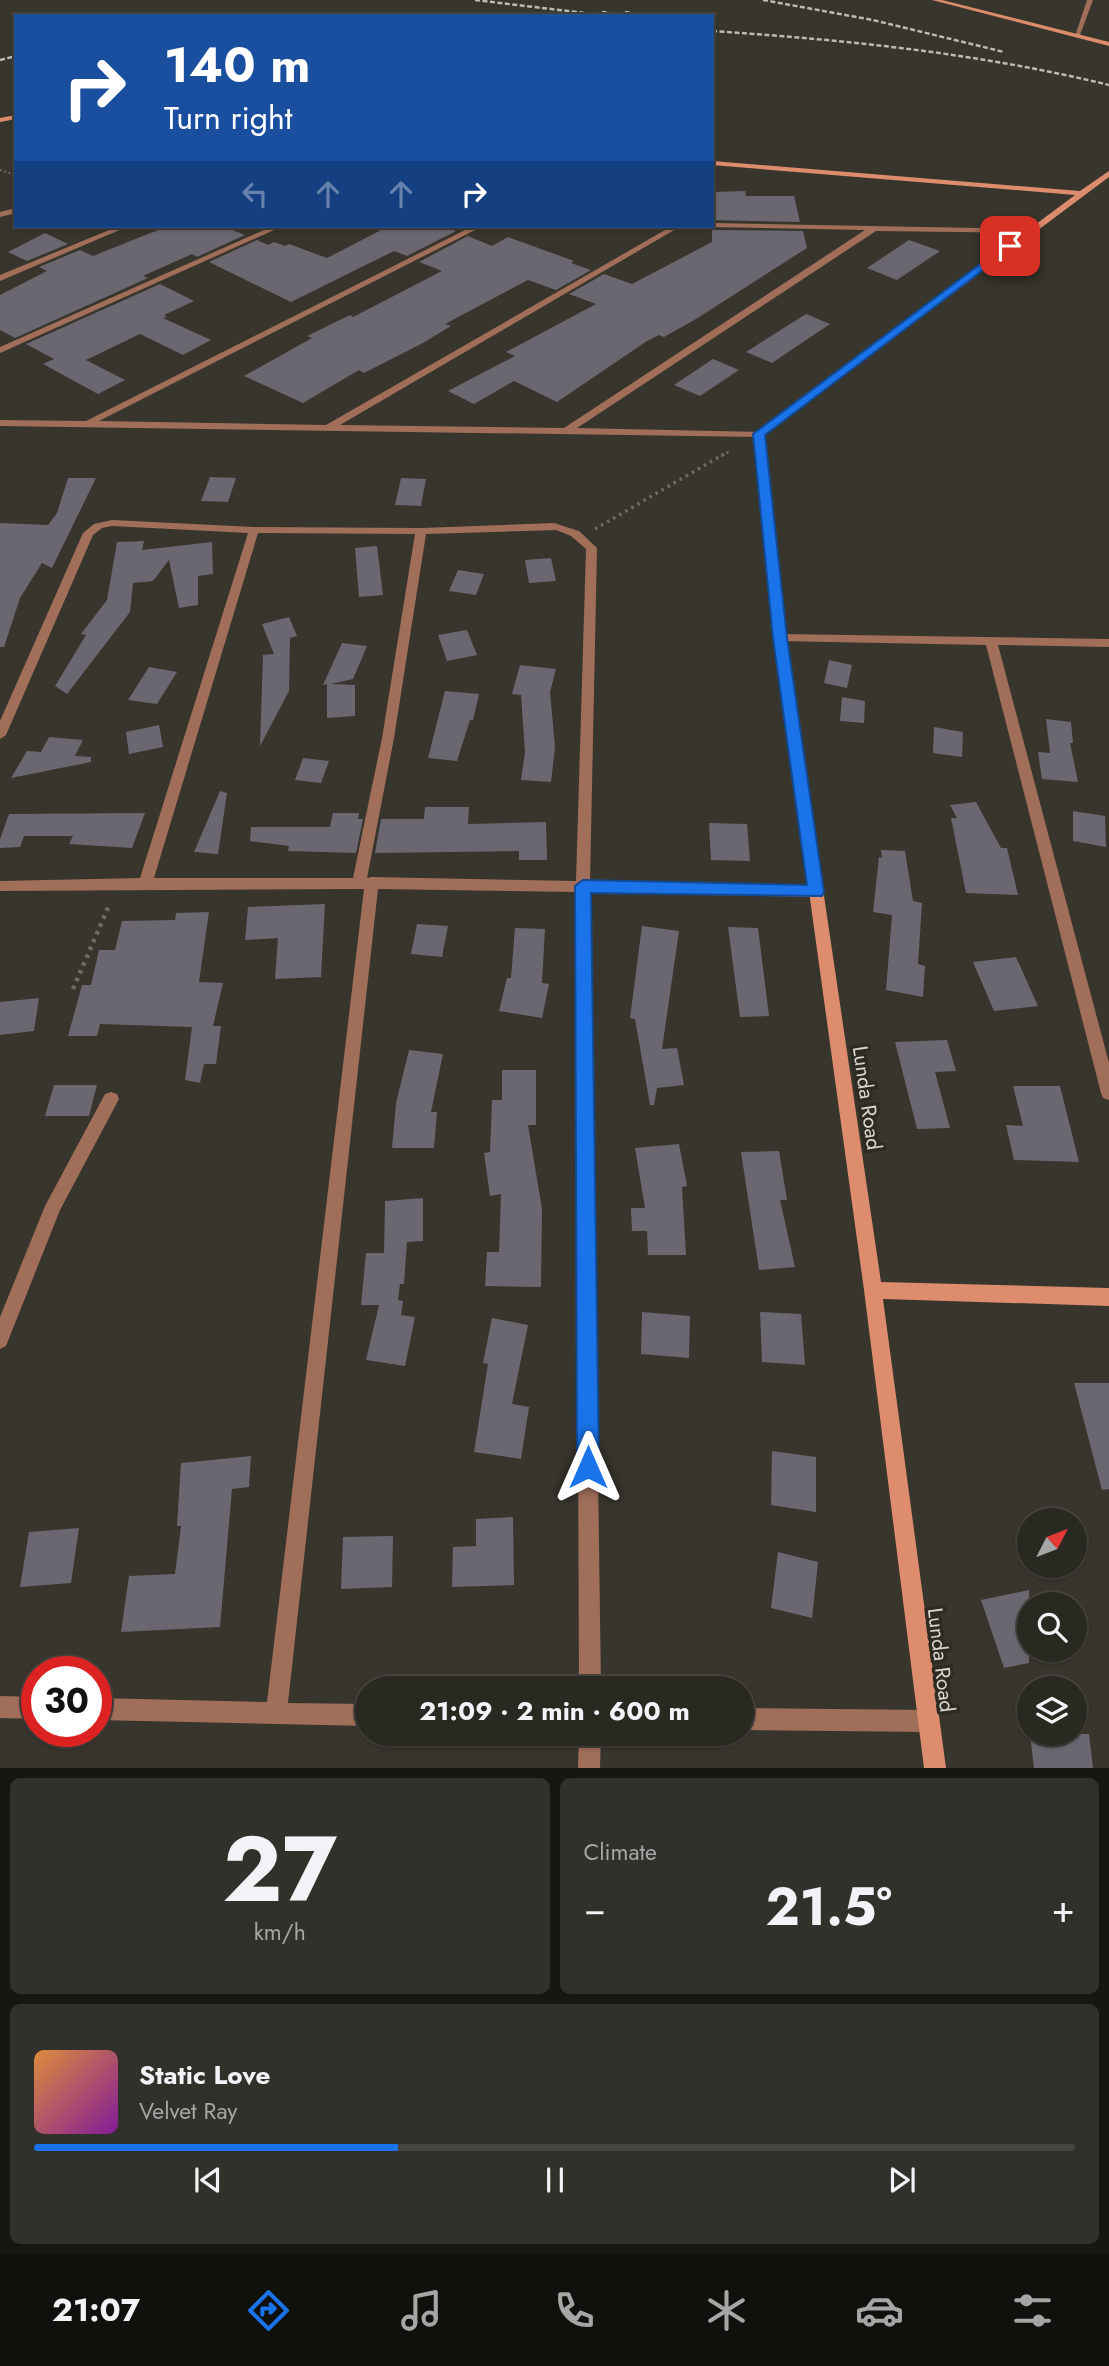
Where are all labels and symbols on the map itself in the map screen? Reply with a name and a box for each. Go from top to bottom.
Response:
pin [980,216,1040,276]
street label: Lunda Road [845,1044,889,1152]
position arrow [551,1430,625,1504]
north arrow [1017,1508,1087,1578]
street label: Lunda Road [920,1606,962,1714]
speed limit sign: 30 [21,1656,112,1747]

